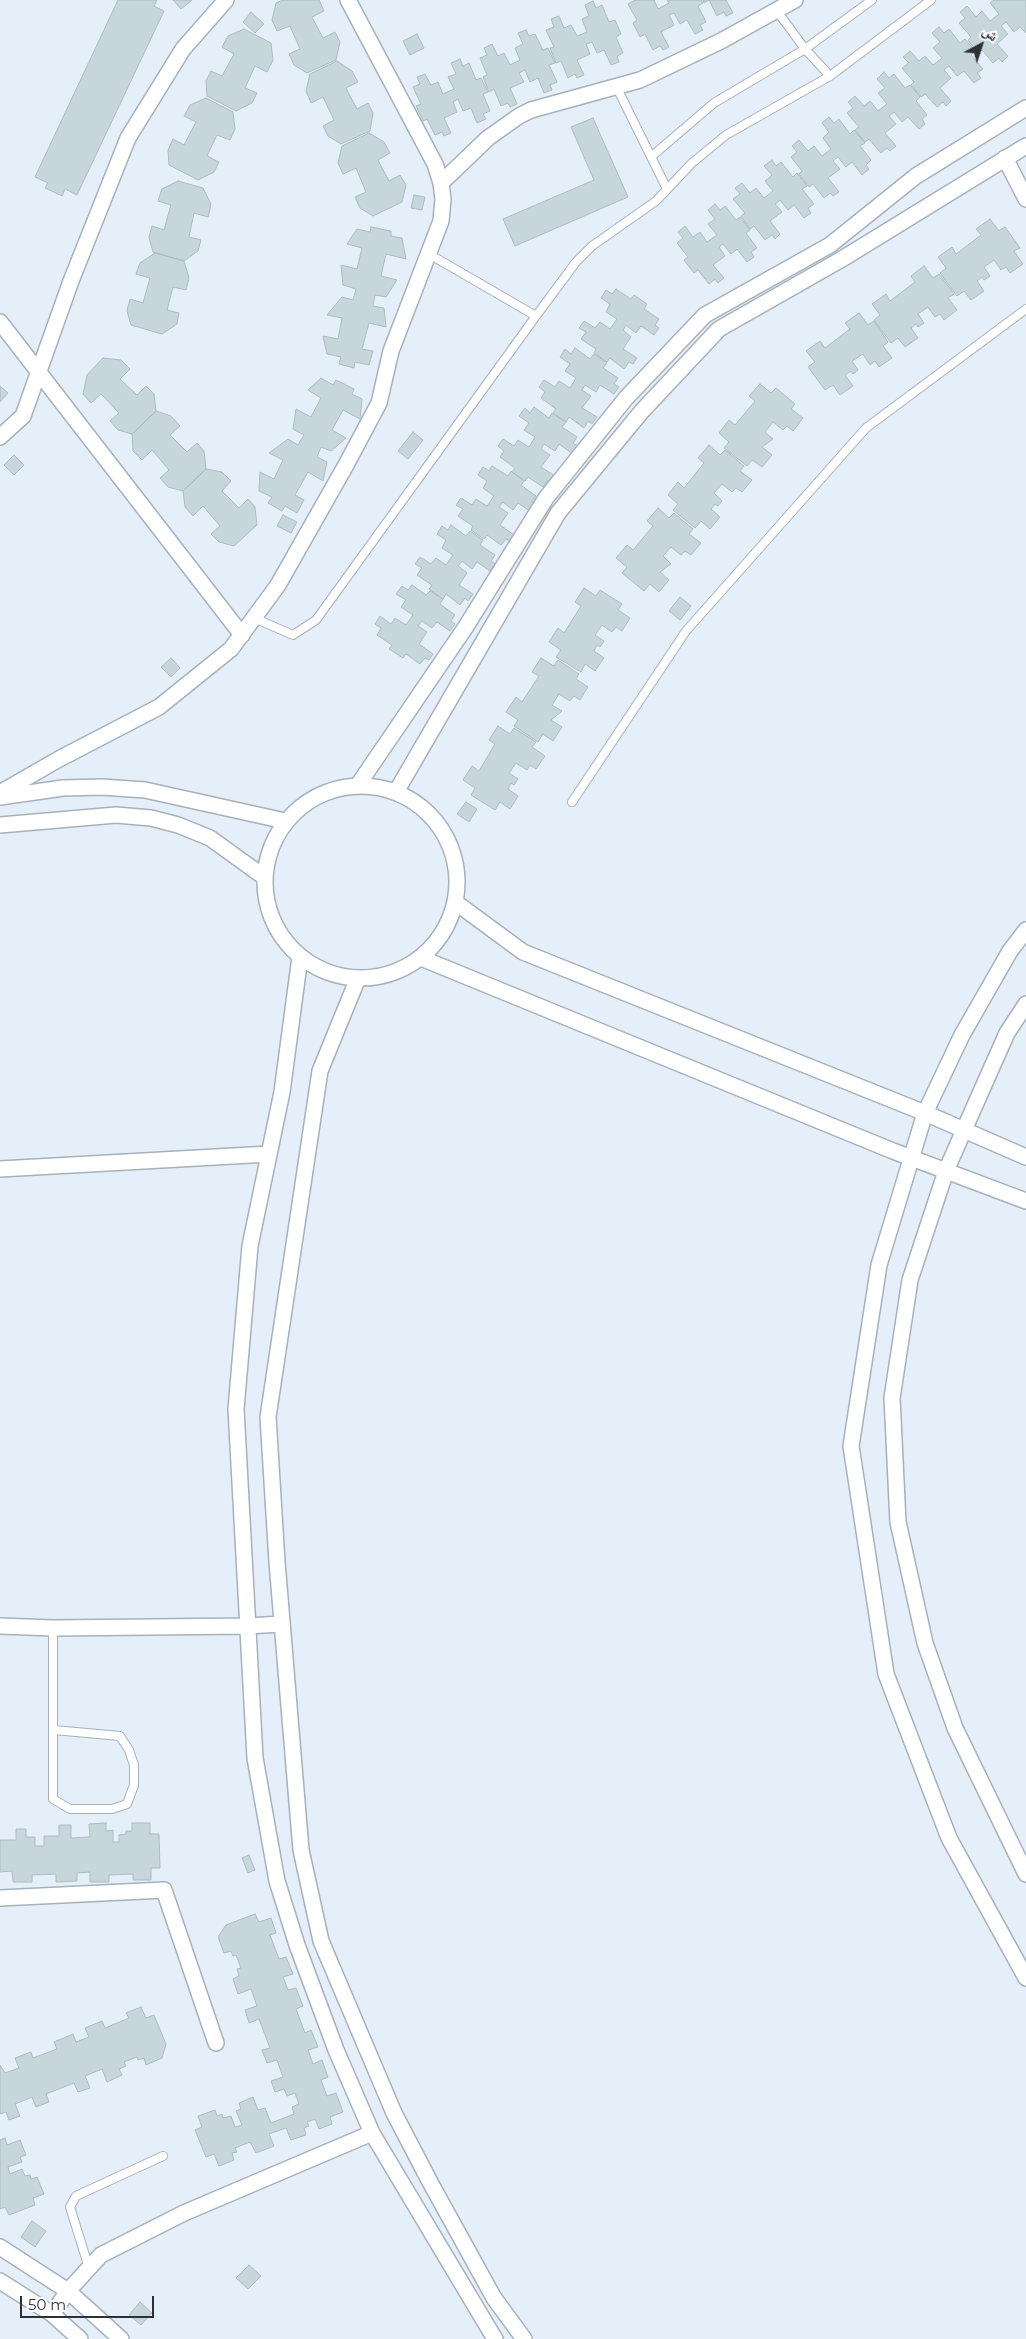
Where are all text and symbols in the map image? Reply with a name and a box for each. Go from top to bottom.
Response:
north arrow [956,20,1006,70]
text: ش [979,22,1002,45]
scale bar [22,2286,156,2318]
text: 50 m [28,2295,66,2314]

